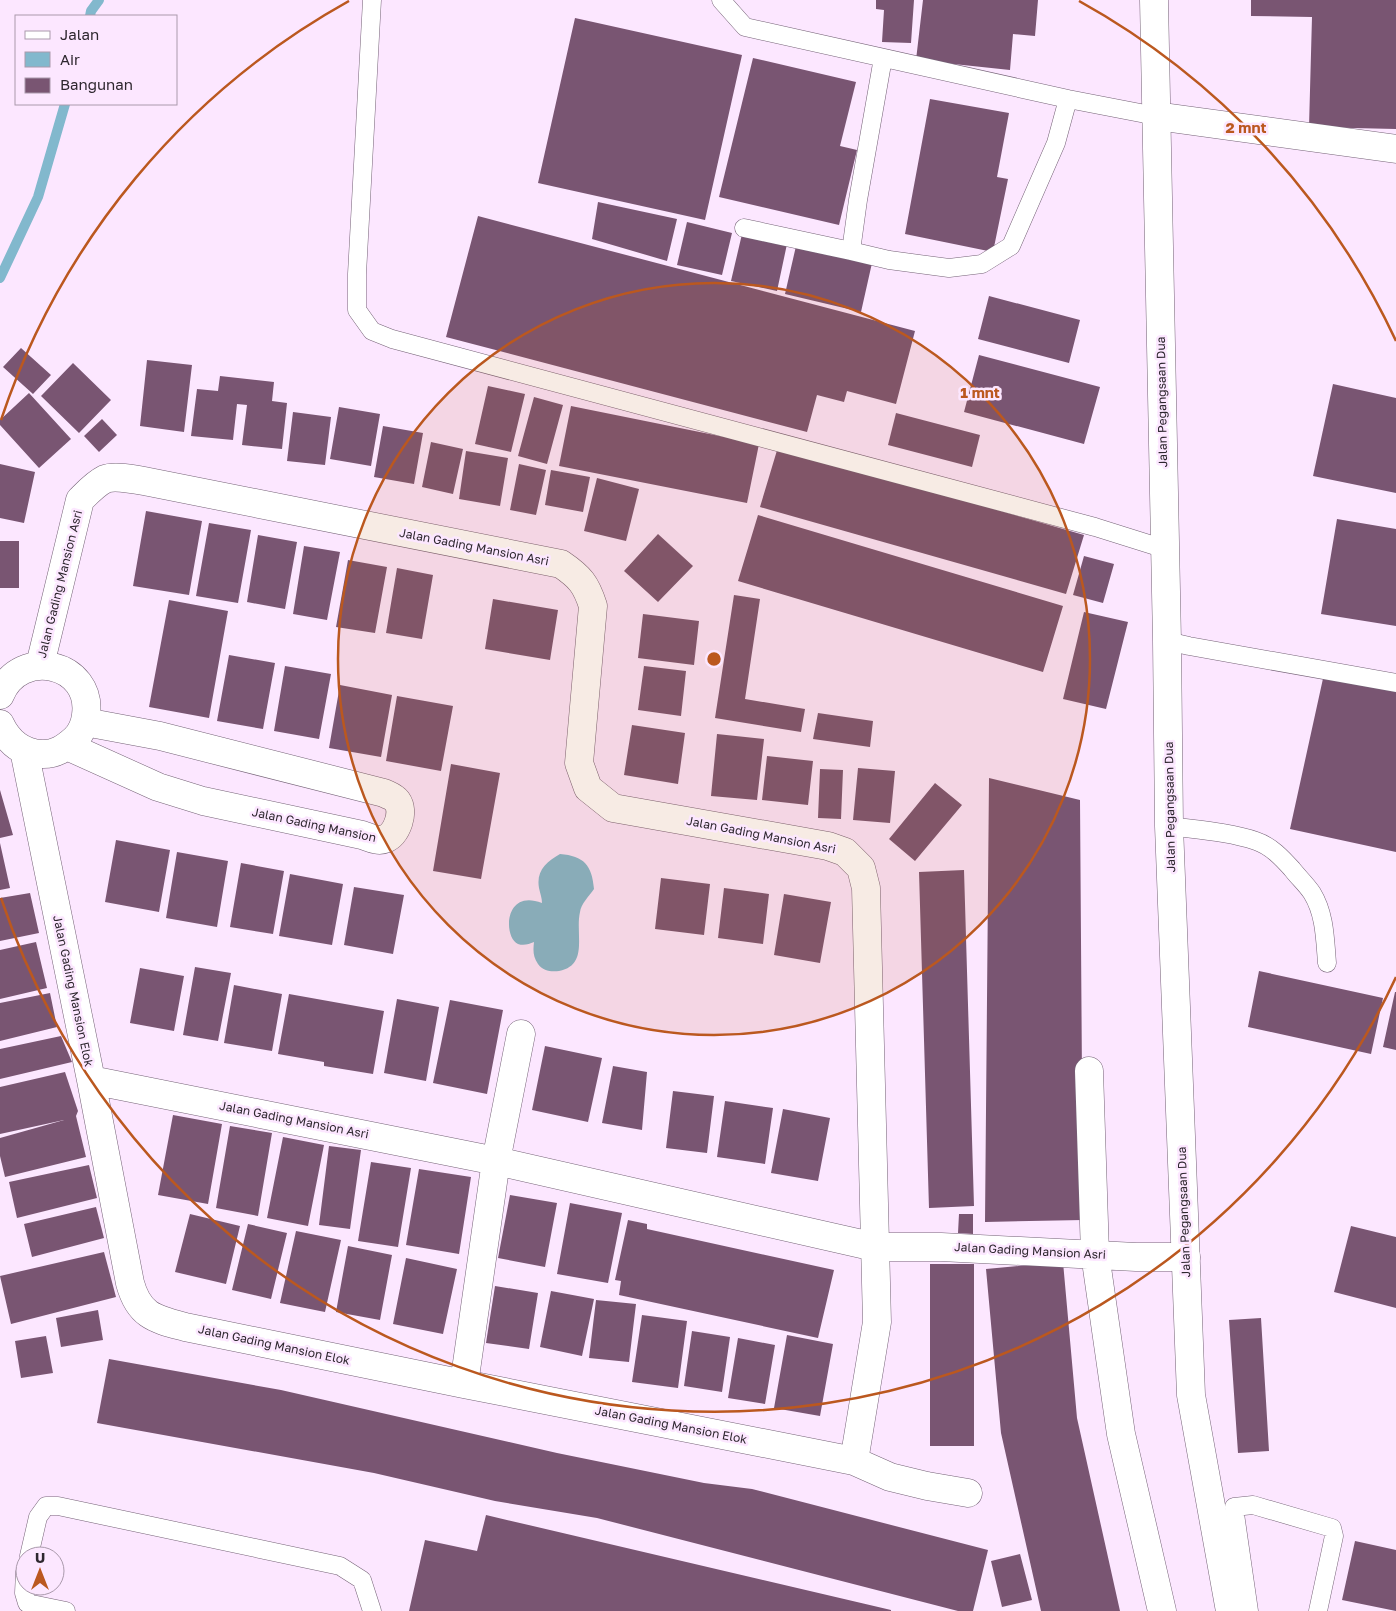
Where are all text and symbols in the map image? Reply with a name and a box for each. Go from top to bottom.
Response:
legend [15,15,178,105]
text: Jalan [60,25,99,43]
text: Air [60,50,80,68]
text: Bangunan [60,75,133,93]
text: 2 mnt [1225,118,1267,136]
street label: Jalan Pegangsaan Dua [1153,336,1170,468]
text: 1 mnt [960,383,1000,401]
street label: Jalan Gading Mansion Asri [34,508,85,659]
street label: Jalan Gading Mansion Asri [398,525,550,568]
centre of rings [705,650,723,668]
street label: Jalan Pegangsaan Dua [1161,741,1178,873]
street label: Jalan Gading Mansion [251,804,378,845]
street label: Jalan Gading Mansion Asri [685,813,837,856]
street label: Jalan Gading Mansion Elok [50,914,97,1068]
street label: Jalan Gading Mansion Asri [218,1098,370,1141]
street label: Jalan Pegangsaan Dua [1174,1146,1193,1278]
street label: Jalan Gading Mansion Asri [954,1239,1106,1262]
street label: Jalan Gading Mansion Elok [197,1321,352,1368]
street label: Jalan Gading Mansion Elok [594,1402,749,1447]
north arrow [15,1546,65,1596]
text: U [35,1549,45,1566]

